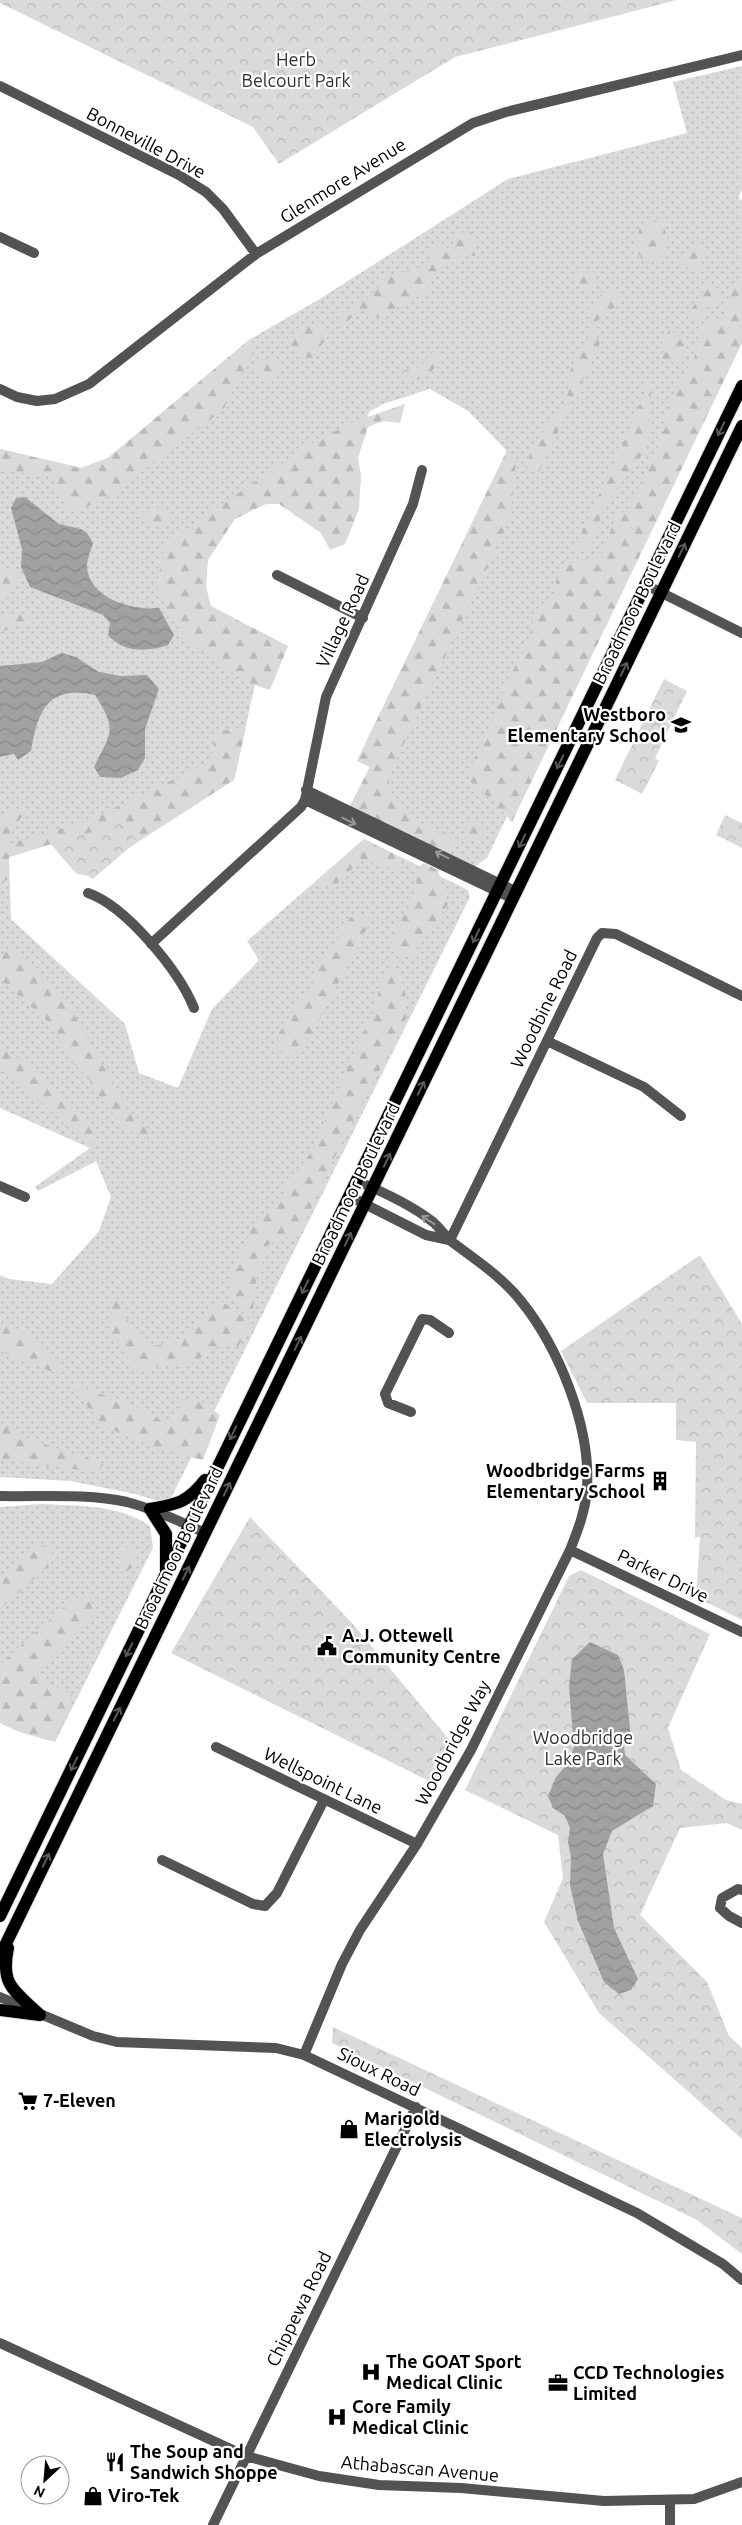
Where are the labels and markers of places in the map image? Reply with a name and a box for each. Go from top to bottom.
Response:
place label: Westboro Elementary School [507,704,667,745]
school or university icon: Westboro Elementary School [670,714,692,736]
place label: Woodbridge Farms Elementary School [486,1460,646,1501]
building icon: Woodbridge Farms Elementary School [649,1470,671,1492]
place label: A.J. Ottewell Community Centre [342,1625,501,1666]
public building icon: A.J. Ottewell Community Centre [316,1635,338,1657]
supermarket icon: 7-Eleven [17,2090,39,2112]
place label: 7-Eleven [43,2090,116,2110]
place label: Marigold Electrolysis [364,2108,462,2149]
shop icon: Marigold Electrolysis [338,2118,360,2140]
place label: The GOAT Sport Medical Clinic [386,2351,522,2392]
hospital icon: The GOAT Sport Medical Clinic [360,2361,382,2383]
place label: CCD Technologies Limited [573,2362,724,2403]
office icon: CCD Technologies Limited [547,2372,569,2394]
place label: Core Family Medical Clinic [352,2396,469,2437]
hospital icon: Core Family Medical Clinic [326,2406,348,2428]
place label: The Soup and Sandwich Shoppe [130,2441,278,2482]
restaurant icon: The Soup and Sandwich Shoppe [104,2451,126,2473]
shop icon: Viro-Tek [82,2485,104,2507]
place label: Viro-Tek [108,2485,179,2505]

